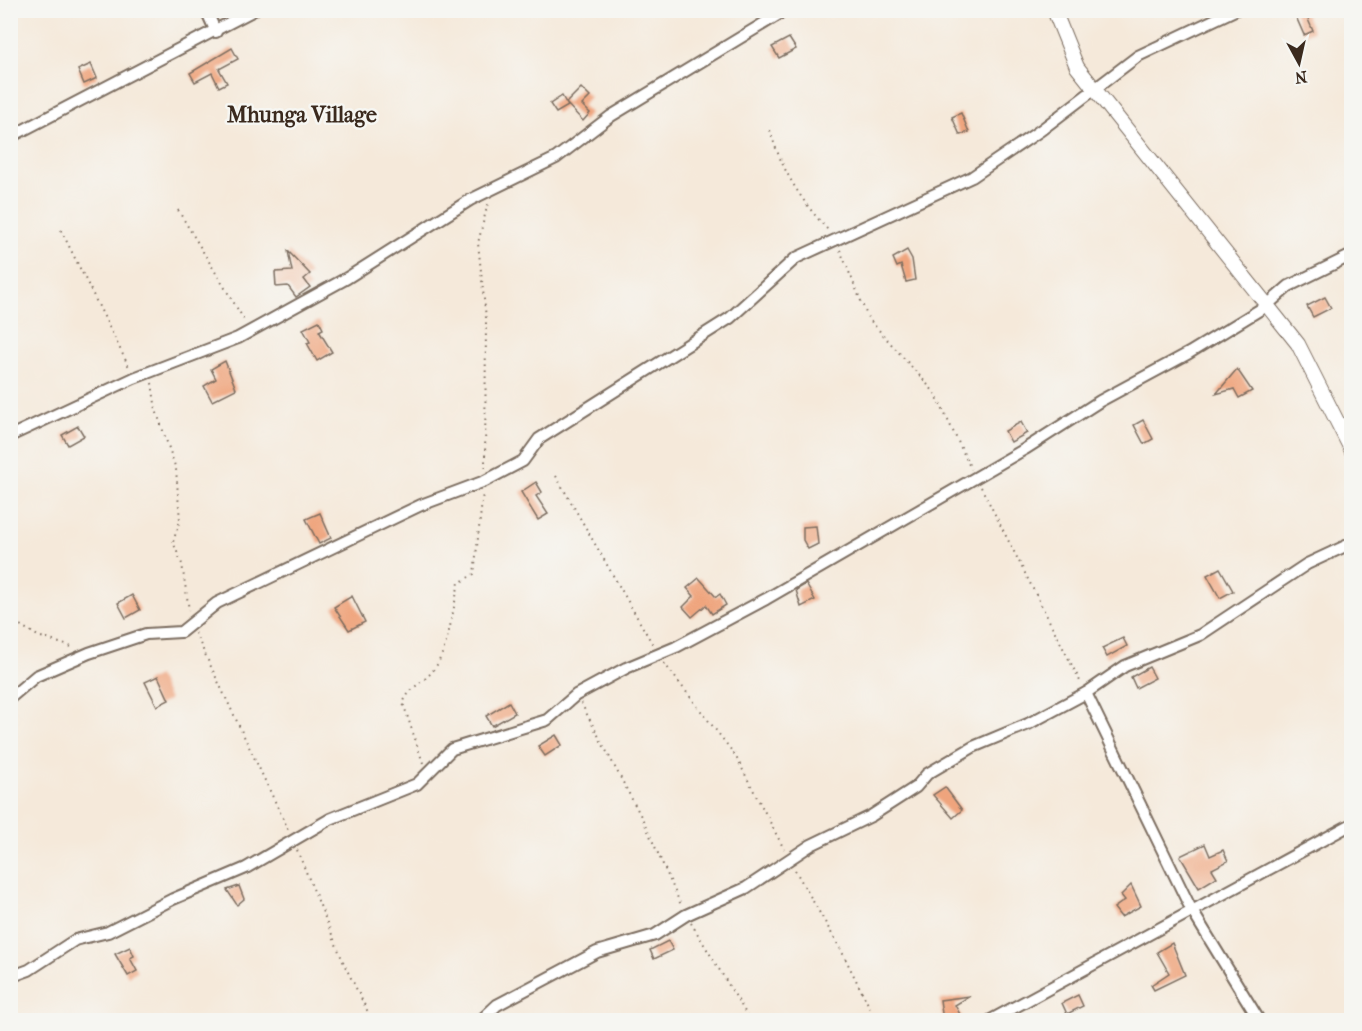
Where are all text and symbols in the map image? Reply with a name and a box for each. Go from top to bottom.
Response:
north arrow [1269,33,1329,93]
text: N [1293,67,1308,88]
district label: Mhunga Village [226,102,377,128]

